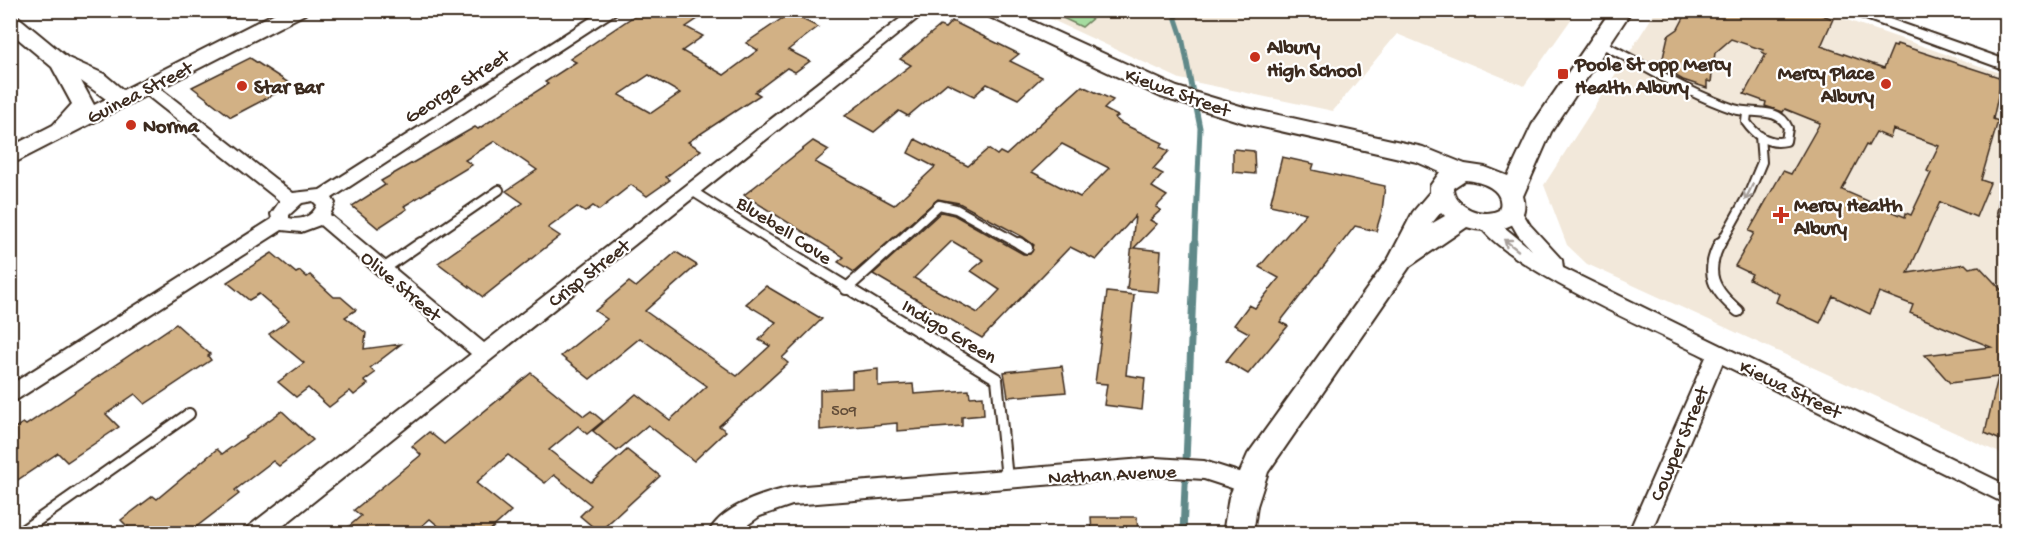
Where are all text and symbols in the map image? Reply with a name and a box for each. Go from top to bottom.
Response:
place label: Albury High School [1266,38,1362,84]
street label: George Street [401,45,516,130]
marker: Albury High School [1248,50,1262,64]
place label: Poole St opp Mercy Health Albury [1574,55,1731,101]
street label: Guinea Street [84,57,199,131]
place label: Mercy Place Albury [1778,64,1875,110]
street label: Kiewa Street [1121,65,1234,125]
marker: Poole St opp Mercy Health Albury [1556,67,1570,81]
marker: Mercy Place Albury [1879,77,1893,91]
place label: Star Bar [254,78,325,101]
marker: Star Bar [235,79,249,93]
place label: Norma [143,117,200,140]
marker: Norma [124,118,138,132]
one-way arrow [1742,182,1754,200]
street label: Bluebell Cove [730,192,836,272]
place label: Mercy Health Albury [1793,196,1903,242]
marker: Mercy Health Albury [1772,206,1790,224]
street label: Crisp Street [545,235,637,314]
one-way arrow [1503,238,1519,251]
street label: Olive Street [355,247,446,329]
street label: Indigo Green [897,296,1000,371]
street label: Kiewa Street [1735,357,1846,426]
street label: Cowper Street [1647,382,1716,505]
house number: 509 [831,403,857,422]
street label: Nathan Avenue [1047,462,1178,491]

